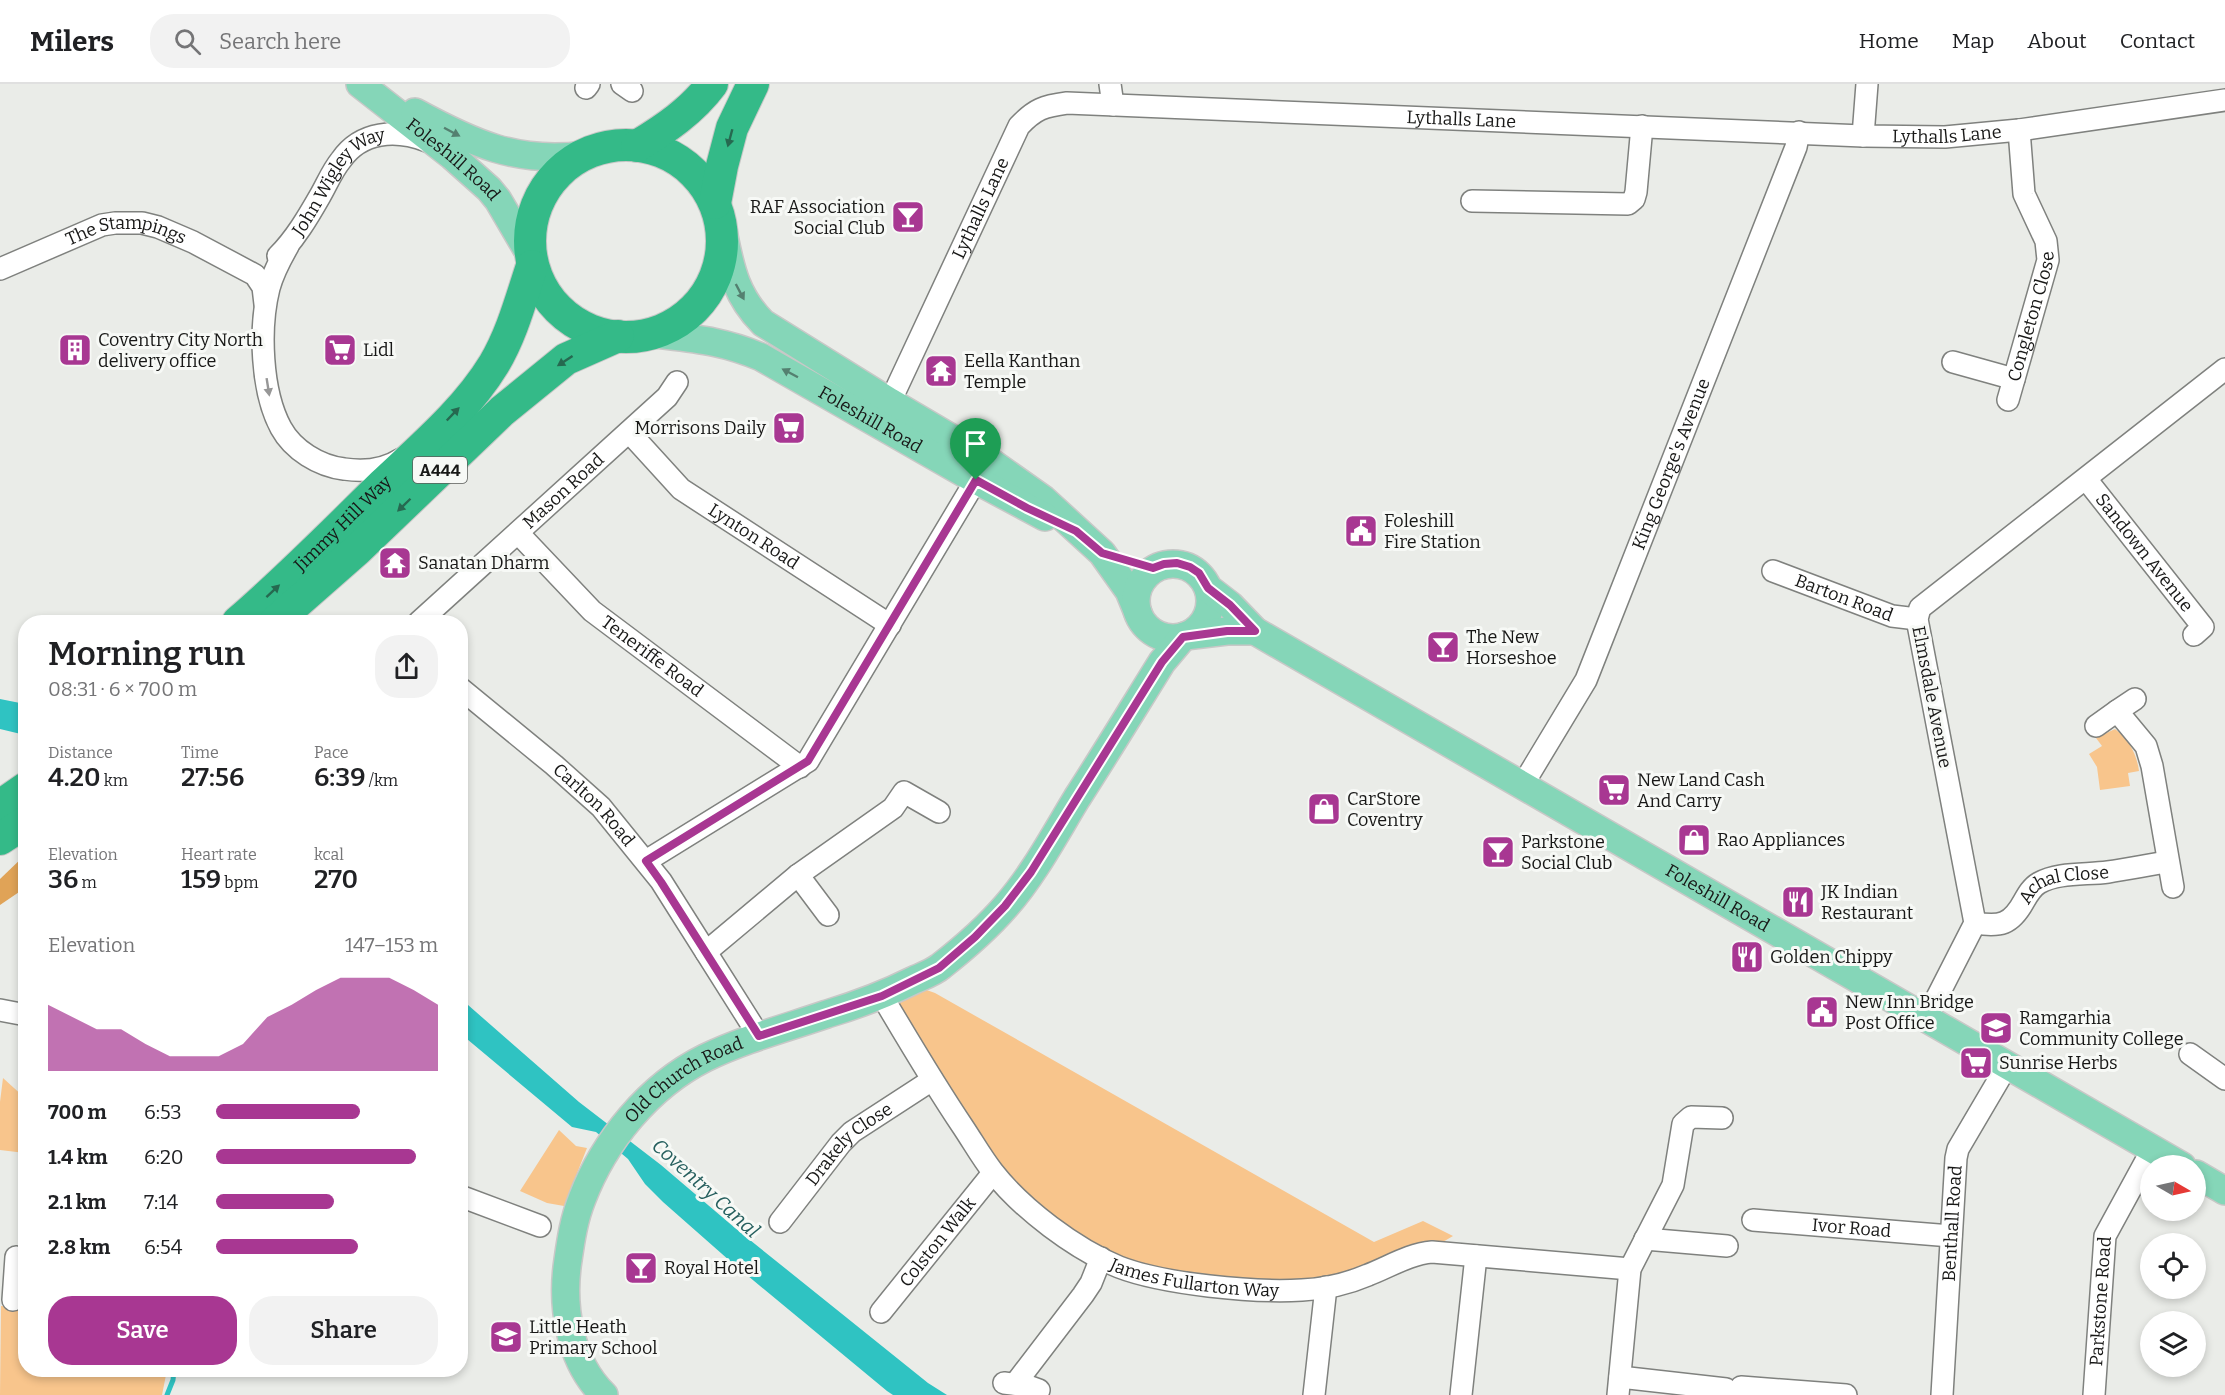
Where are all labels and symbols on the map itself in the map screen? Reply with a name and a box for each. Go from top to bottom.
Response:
street label: Lythalls Lane [1406,106,1516,133]
street label: Foleshill Road [402,113,505,205]
street label: Lythalls Lane [1892,121,2003,148]
street label: John Wigley Way [287,123,387,241]
one-way arrow [444,127,461,137]
one-way arrow [724,128,734,147]
street label: Lythalls Lane [947,154,1014,262]
place label: RAF Association Social Club [750,196,886,239]
bar icon: RAF Association Social Club [890,199,926,235]
street label: The Stampings [62,212,190,250]
street label: Congleton Close [2003,250,2059,384]
one-way arrow [735,283,745,300]
place label: Coventry City North delivery office [98,329,263,372]
building icon: Coventry City North delivery office [57,332,93,368]
supermarket icon: Lidl [322,332,358,368]
place label: Lidl [363,339,394,361]
place label: Eella Kanthan Temple [964,350,1081,393]
temple icon: Eella Kanthan Temple [923,353,959,389]
one-way arrow [557,356,573,367]
one-way arrow [781,368,798,378]
street label: King George's Avenue [1627,375,1715,553]
one-way arrow [264,377,273,396]
street label: Foleshill Road [815,381,927,458]
one-way arrow [446,408,460,422]
supermarket icon: Morrisons Daily [771,410,807,446]
place label: Morrisons Daily [634,417,766,439]
pin [950,418,1001,480]
street label: Mason Road [518,448,609,533]
road number: A444 [413,457,467,483]
street label: Jimmy Hill Way [289,470,396,577]
street label: Sandown Avenue [2091,489,2198,616]
one-way arrow [397,498,412,512]
street label: Lynton Road [704,499,804,574]
place label: Foleshill Fire Station [1384,510,1481,553]
public building icon: Foleshill Fire Station [1343,513,1379,549]
temple icon: Sanatan Dharm [377,545,413,581]
place label: Sanatan Dharm [418,552,549,574]
street label: Barton Road [1792,569,1896,627]
one-way arrow [265,584,280,598]
street label: Teneriffe Road [597,611,708,702]
street label: Elmsdale Avenue [1907,624,1957,770]
place label: The New Horseshoe [1466,626,1557,669]
bar icon: The New Horseshoe [1425,629,1461,665]
street label: Carlton Road [549,758,640,851]
place label: New Land Cash And Carry [1637,769,1765,812]
supermarket icon: New Land Cash And Carry [1596,772,1632,808]
place label: CarStore Coventry [1347,788,1423,831]
shop icon: CarStore Coventry [1306,791,1342,827]
shop icon: Rao Appliances [1676,822,1712,858]
place label: Rao Appliances [1717,829,1845,851]
place label: Parkstone Social Club [1521,831,1613,874]
bar icon: Parkstone Social Club [1480,834,1516,870]
street label: Foleshill Road [1662,859,1774,937]
street label: Achal Close [2014,861,2110,908]
place label: JK Indian Restaurant [1820,881,1914,924]
restaurant icon: JK Indian Restaurant [1780,884,1816,920]
restaurant icon: Golden Chippy [1729,939,1765,975]
place label: Golden Chippy [1770,946,1893,968]
place label: New Inn Bridge Post Office [1845,991,1974,1034]
public building icon: New Inn Bridge Post Office [1804,994,1840,1030]
place label: Ramgarhia Community College [2019,1007,2184,1050]
school or university icon: Ramgarhia Community College [1978,1010,2014,1046]
street label: Old Church Road [620,1032,746,1128]
supermarket icon: Sunrise Herbs [1958,1045,1994,1081]
place label: Sunrise Herbs [1999,1052,2118,1074]
street label: Drakely Close [801,1098,896,1190]
water label: Coventry Canal [647,1133,765,1243]
north arrow [2140,1155,2206,1221]
street label: Benthall Road [1938,1164,1967,1282]
street label: Colston Walk [895,1192,981,1291]
street label: Ivor Road [1811,1214,1892,1242]
street label: Parkstone Road [2085,1235,2116,1367]
bar icon: Royal Hotel [623,1250,659,1286]
street label: James Fullarton Way [1106,1253,1280,1302]
place label: Royal Hotel [664,1257,759,1279]
place label: Little Heath Primary School [529,1316,658,1359]
school or university icon: Little Heath Primary School [488,1319,524,1355]

